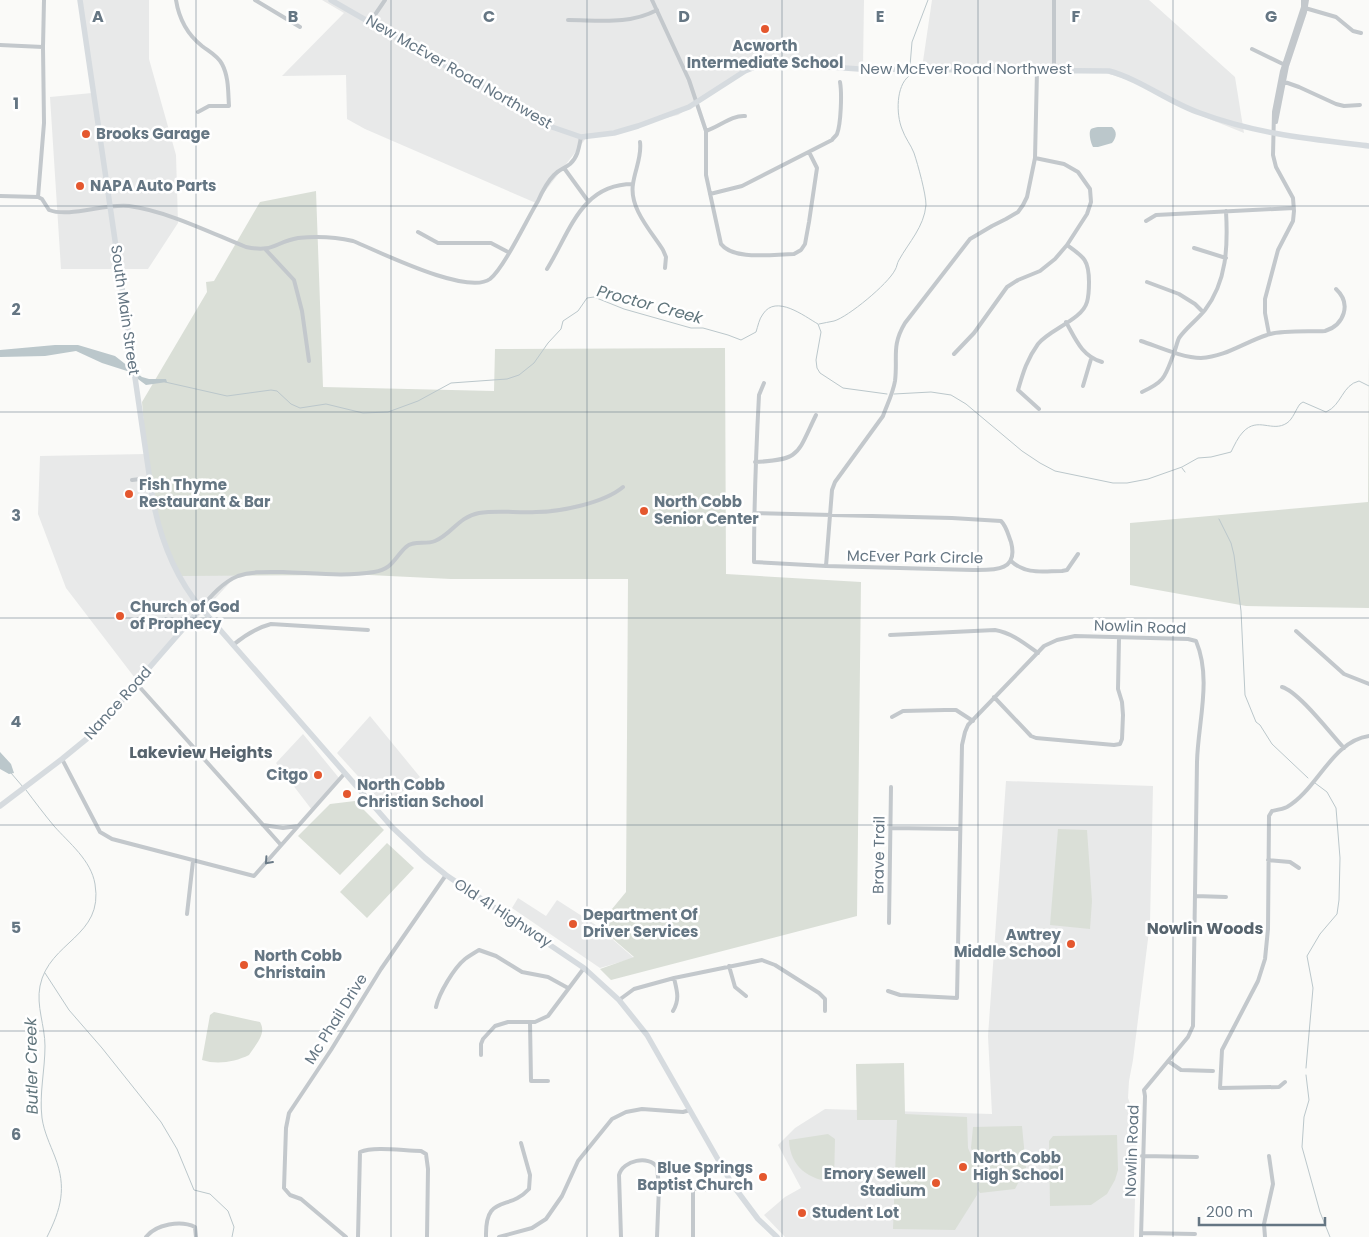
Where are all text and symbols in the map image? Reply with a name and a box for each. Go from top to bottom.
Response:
text: A [92,5,104,28]
text: B [288,5,298,28]
text: C [483,5,495,28]
text: D [678,5,690,28]
text: E [876,5,884,28]
text: F [1072,5,1081,28]
text: G [1265,5,1277,28]
street label: New McEver Road Northwest [362,10,556,134]
marker: Acworth Intermediate School [759,23,771,35]
place label: Acworth Intermediate School [687,35,843,73]
street label: New McEver Road Northwest [860,58,1072,79]
text: 1 [13,92,19,115]
place label: Brooks Garage [96,123,210,144]
marker: Brooks Garage [80,128,92,140]
place label: NAPA Auto Parts [90,175,216,196]
marker: NAPA Auto Parts [74,180,86,192]
street label: South Main Street [106,243,145,376]
water label: Proctor Creek [595,279,706,330]
text: 2 [11,298,21,321]
place label: Fish Thyme Restaurant & Bar [139,474,271,512]
marker: Fish Thyme Restaurant & Bar [123,488,135,500]
place label: North Cobb Senior Center [654,491,759,529]
text: 3 [11,504,21,527]
marker: North Cobb Senior Center [638,505,650,517]
street label: McEver Park Circle [847,545,983,568]
place label: Church of God of Prophecy [130,596,240,634]
marker: Church of God of Prophecy [114,610,126,622]
street label: Nowlin Road [1093,614,1187,639]
street label: Nance Road [79,662,156,744]
text: 4 [11,710,22,733]
district label: Lakeview Heights [129,741,273,764]
place label: Citgo [266,764,308,785]
marker: Citgo [312,769,324,781]
place label: North Cobb Christian School [357,774,484,812]
marker: North Cobb Christian School [341,788,353,800]
street label: Brave Trail [867,816,890,894]
one-way arrow [265,855,274,864]
street label: Old 41 Highway [450,873,557,952]
place label: Department Of Driver Services [583,904,698,942]
text: 5 [11,916,21,939]
district label: Nowlin Woods [1147,917,1263,940]
marker: Department Of Driver Services [567,918,579,930]
place label: Awtrey Middle School [954,924,1062,962]
marker: Awtrey Middle School [1065,938,1077,950]
place label: North Cobb Christain [254,945,342,983]
marker: North Cobb Christain [238,959,250,971]
street label: Mc Phail Drive [299,969,372,1068]
water label: Butler Creek [19,1017,44,1115]
street label: Nowlin Road [1119,1104,1144,1198]
text: 6 [11,1123,21,1146]
place label: North Cobb High School [973,1147,1064,1185]
place label: Blue Springs Baptist Church [637,1157,753,1195]
marker: North Cobb High School [957,1161,969,1173]
place label: Emory Sewell Stadium [824,1163,926,1201]
marker: Blue Springs Baptist Church [757,1171,769,1183]
marker: Emory Sewell Stadium [930,1177,942,1189]
scale bar [1199,1194,1325,1226]
text: 200 m [1206,1201,1253,1222]
place label: Student Lot [812,1202,899,1223]
marker: Student Lot [796,1207,808,1219]

